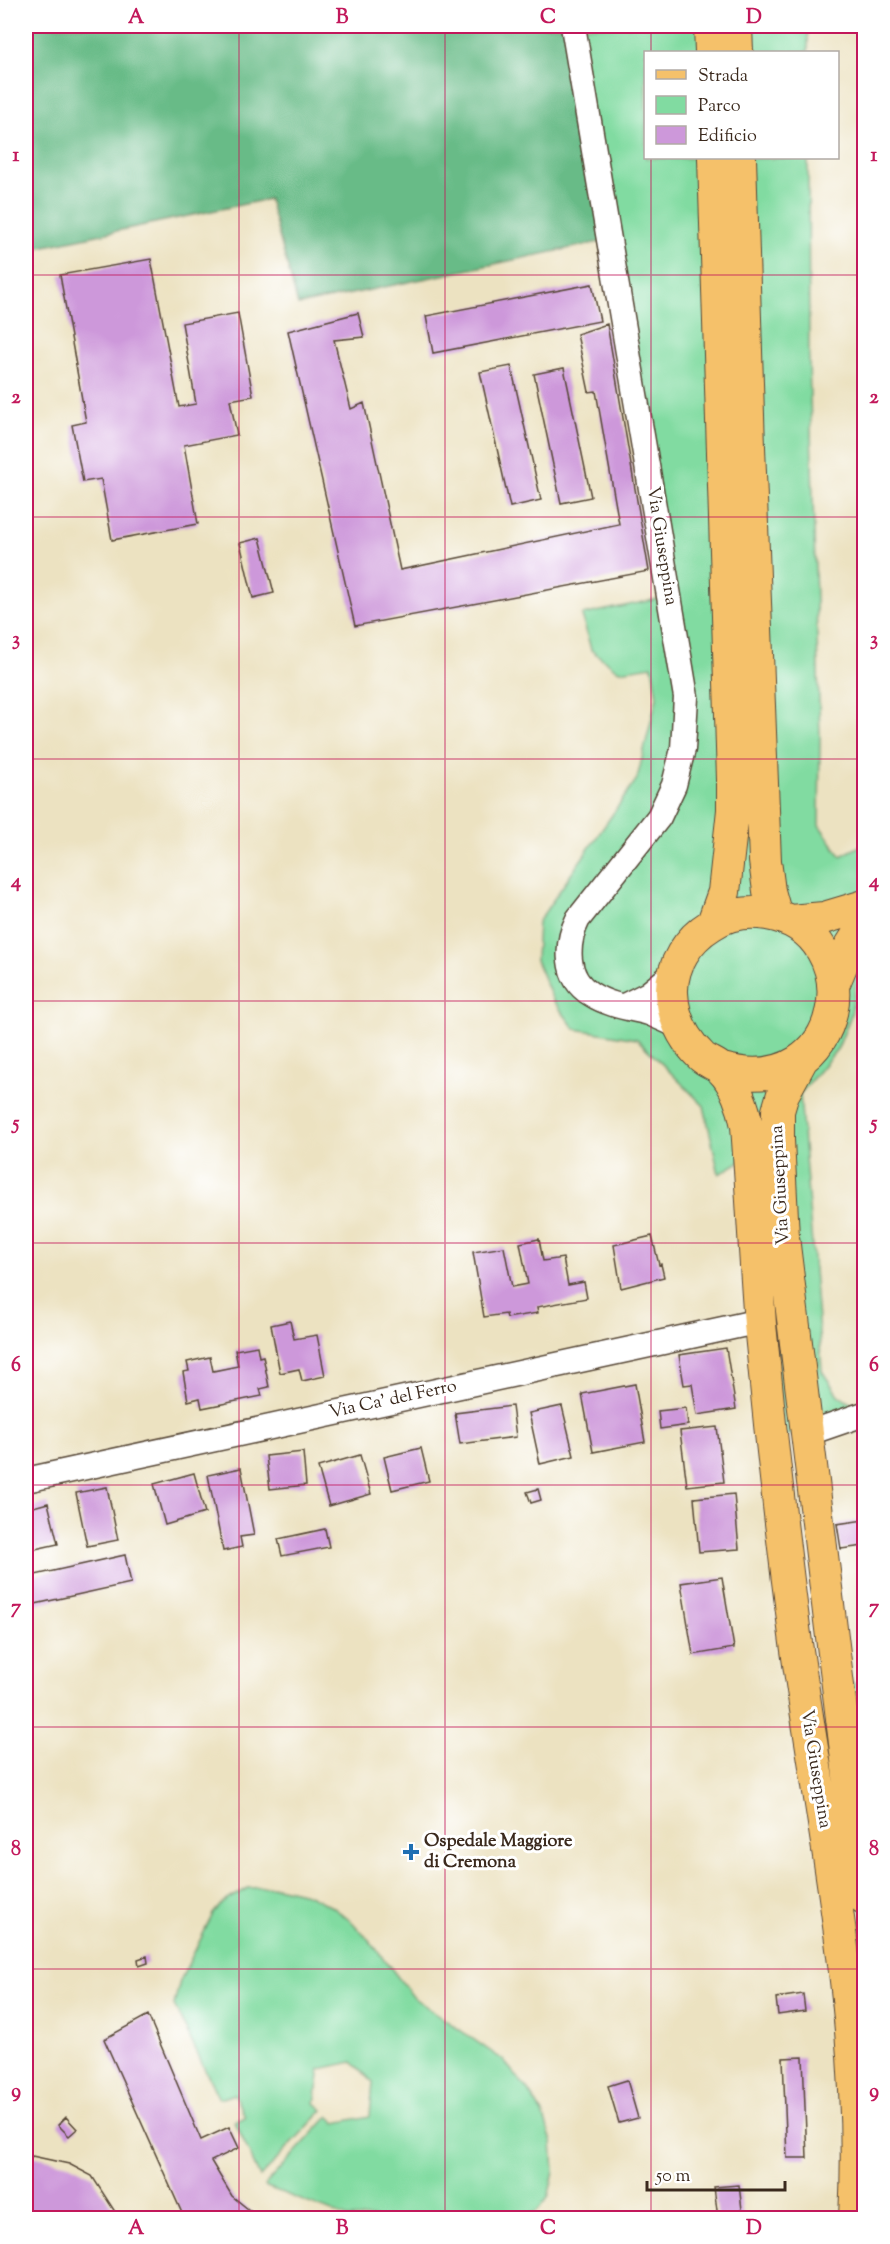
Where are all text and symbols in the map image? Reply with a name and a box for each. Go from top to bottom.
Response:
text: A [128,4,145,33]
text: B [336,4,349,33]
text: C [540,4,556,33]
text: D [746,4,762,33]
legend [644,51,839,159]
text: Strada [698,64,748,90]
text: Parco [698,94,741,120]
text: Edificio [698,124,757,150]
text: 1 [13,142,20,171]
text: 1 [871,142,878,171]
text: 2 [11,384,21,413]
text: 2 [869,384,879,413]
street label: Via Giuseppina [639,485,683,607]
text: 3 [12,626,20,655]
text: 3 [870,626,878,655]
text: 4 [10,868,21,897]
text: 4 [868,868,879,897]
text: 5 [11,1110,20,1139]
text: 5 [869,1110,878,1139]
street label: Via Giuseppina [765,1124,797,1246]
text: 6 [11,1352,21,1381]
text: 6 [869,1352,879,1381]
street label: Via Ca' del Ferro [327,1374,460,1426]
text: 7 [11,1594,22,1623]
text: 7 [869,1594,880,1623]
street label: Via Giuseppina [793,1708,837,1830]
place label: Ospedale Maggiore di Cremona [424,1829,573,1876]
text: 8 [11,1836,21,1865]
text: 8 [869,1836,879,1865]
marker: Ospedale Maggiore di Cremona [402,1843,420,1861]
text: 9 [11,2078,21,2107]
text: 9 [869,2078,879,2107]
scale bar [647,2154,785,2192]
text: 50 m [655,2164,691,2190]
text: A [128,2215,145,2244]
text: B [336,2215,349,2244]
text: C [540,2215,556,2244]
text: D [746,2215,762,2244]

